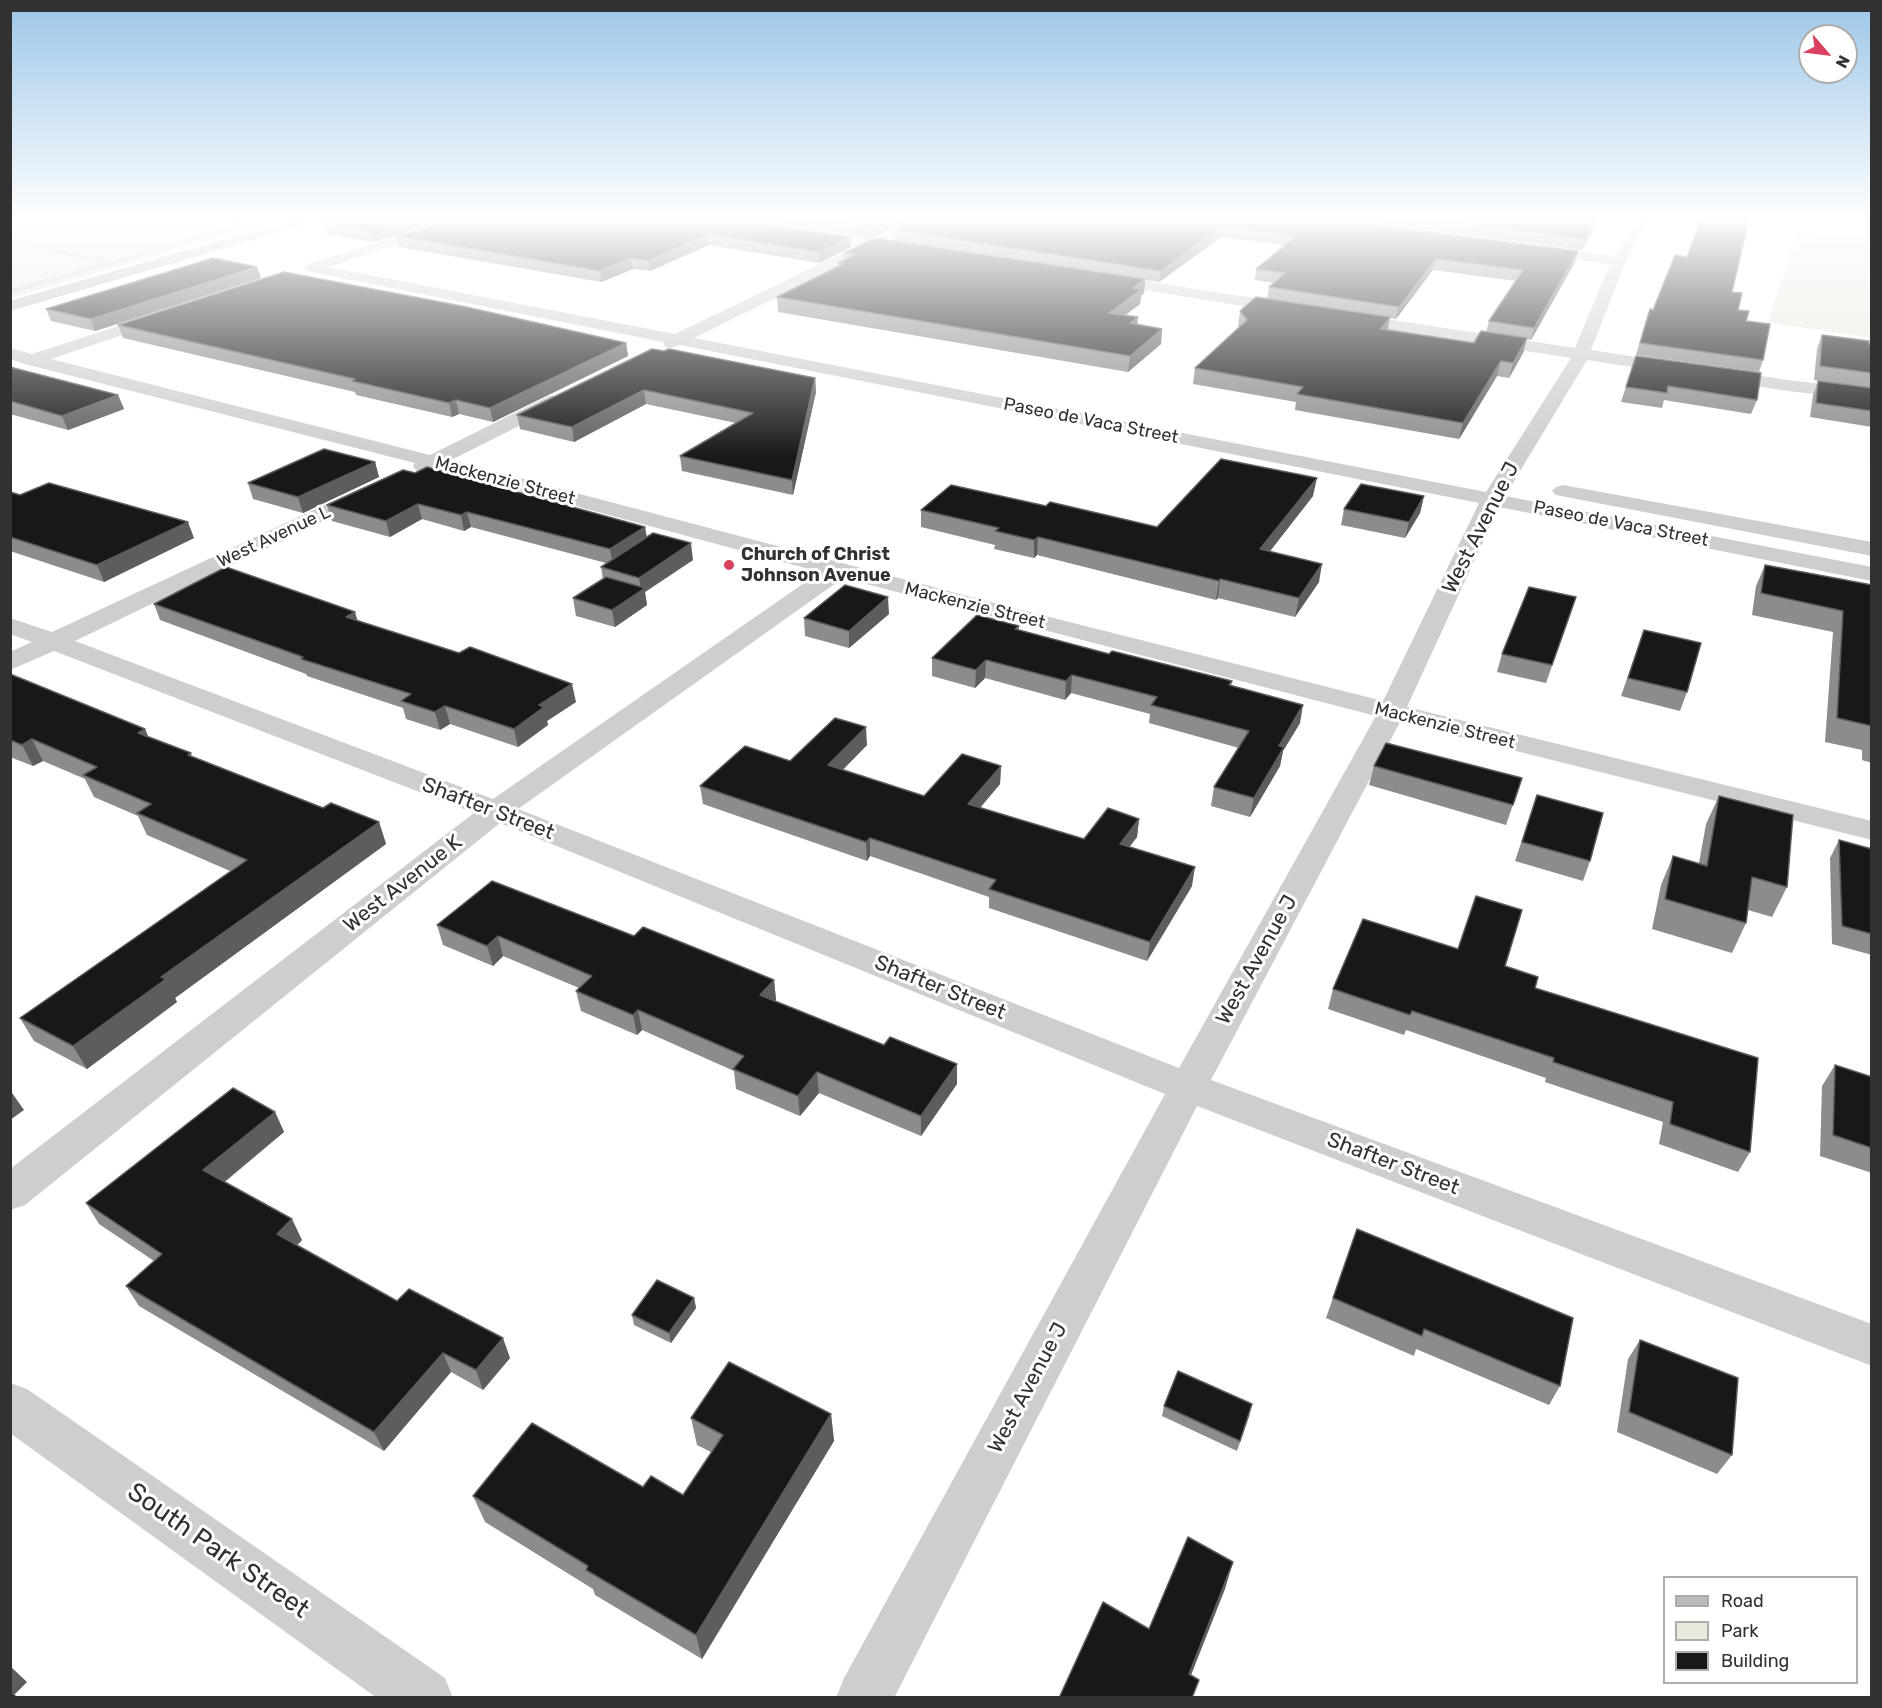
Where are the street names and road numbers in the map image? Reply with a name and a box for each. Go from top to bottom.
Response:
street label: Paseo de Vaca Street [1002,393,1180,449]
street label: Mackenzie Street [433,452,577,510]
street label: West Avenue J [1437,458,1525,598]
street label: Paseo de Vaca Street [1532,496,1710,552]
street label: West Avenue L [214,501,334,573]
street label: Mackenzie Street [903,578,1047,634]
street label: Mackenzie Street [1373,698,1517,754]
street label: Shafter Street [418,772,558,846]
street label: West Avenue K [339,830,467,938]
street label: West Avenue J [1211,891,1303,1029]
street label: Shafter Street [871,950,1009,1026]
street label: Shafter Street [1323,1127,1463,1201]
street label: West Avenue J [983,1318,1073,1458]
street label: South Park Street [121,1477,315,1625]

